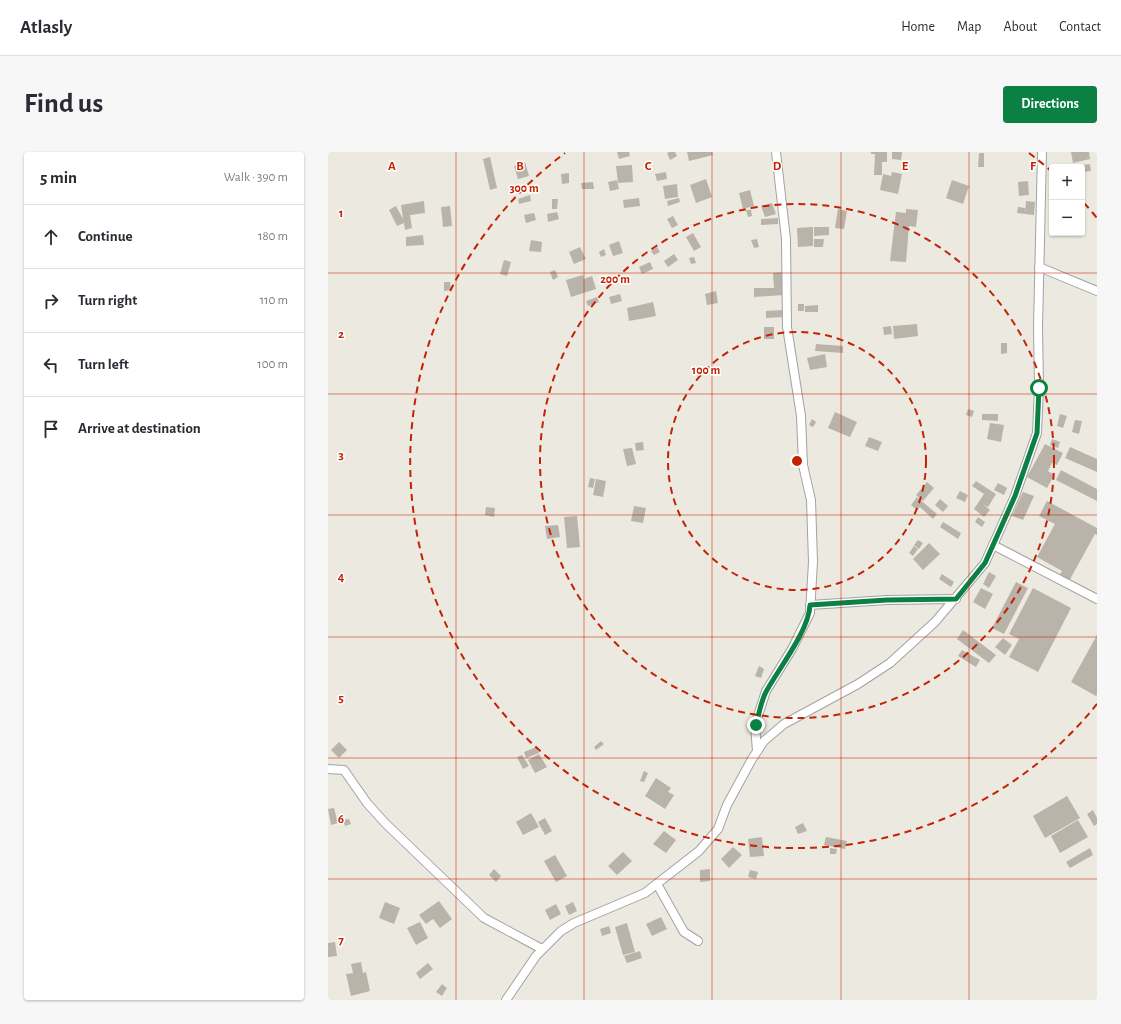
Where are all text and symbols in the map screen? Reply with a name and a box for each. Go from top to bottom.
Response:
text: Atlasly [20,18,72,37]
text: Home [901,20,935,34]
text: Map [957,20,981,34]
text: About [1003,20,1037,34]
text: Contact [1059,20,1101,34]
button: Directions [1003,86,1097,123]
text: Find us [24,90,103,118]
text: A [388,160,396,173]
text: B [516,160,524,173]
text: C [645,160,652,173]
text: D [773,160,782,173]
text: E [902,160,909,173]
text: F [1030,160,1037,173]
map controls [1049,164,1085,236]
button: + [1049,164,1085,200]
text: 5 min [40,169,77,186]
text: Walk · 390 m [224,171,288,184]
text: 300 m [509,182,539,194]
button: − [1049,200,1085,236]
text: 1 [339,207,343,220]
icon: ahead [40,226,62,248]
text: Continue [78,229,133,244]
text: 180 m [258,230,288,243]
text: 200 m [600,273,630,285]
icon: right [40,290,62,312]
text: Turn right [78,293,137,308]
text: 110 m [260,294,288,307]
text: 2 [338,328,344,341]
icon: left [40,354,62,376]
text: Turn left [78,357,129,372]
text: 100 m [257,358,288,371]
text: 100 m [692,364,720,376]
route start [1030,379,1048,397]
icon: arrive [40,418,62,440]
text: Arrive at destination [78,421,201,436]
text: 3 [338,449,344,462]
centre of rings [790,454,804,468]
text: 4 [338,571,345,584]
text: 5 [338,692,344,705]
route end [747,716,765,734]
text: 6 [338,813,344,826]
text: 7 [338,934,344,947]

